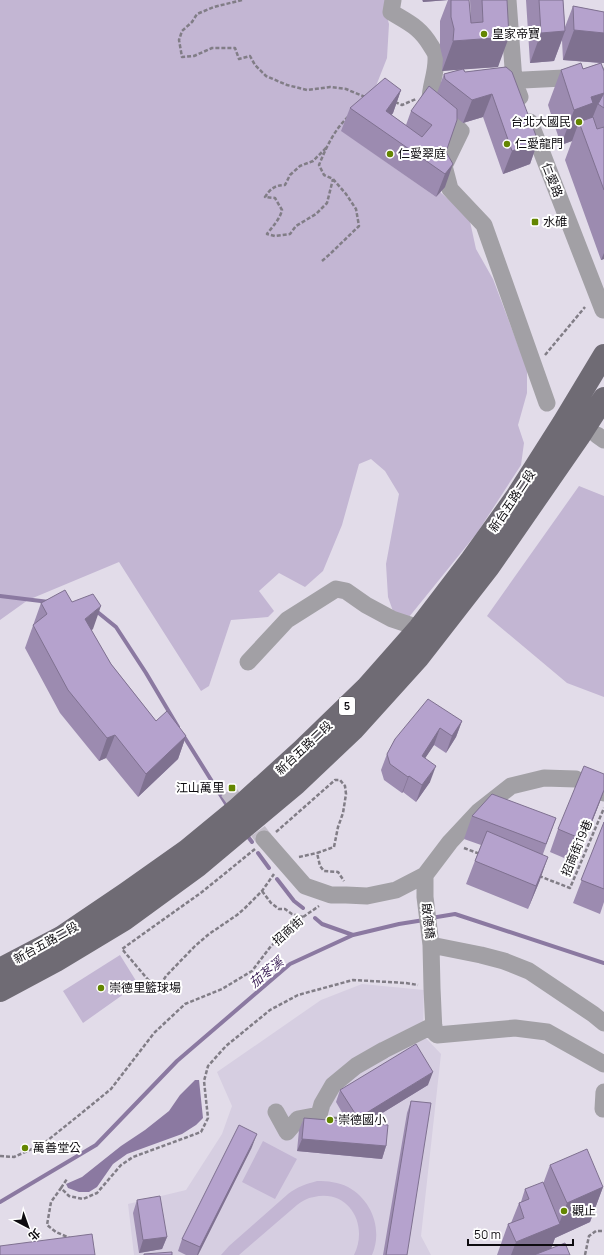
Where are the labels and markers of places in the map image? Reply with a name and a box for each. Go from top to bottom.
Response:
place label: 皇家帝寶 [492,25,540,42]
marker: 皇家帝寶 [479,29,489,39]
place label: 台北大國民 [511,113,571,130]
marker: 台北大國民 [574,117,584,127]
place label: 仁愛龍門 [515,135,563,152]
marker: 仁愛龍門 [502,139,512,149]
place label: 仁愛翠庭 [398,145,446,162]
marker: 仁愛翠庭 [385,149,395,159]
place label: 水碓 [543,213,567,230]
marker: 水碓 [530,217,540,227]
place label: 江山萬里 [176,779,224,796]
marker: 江山萬里 [227,783,237,793]
place label: 崇德里籃球場 [109,979,181,996]
marker: 崇德里籃球場 [96,983,106,993]
place label: 崇德國小 [338,1111,386,1128]
marker: 崇德國小 [325,1115,335,1125]
place label: 萬善堂公 [33,1139,81,1156]
marker: 萬善堂公 [20,1143,30,1153]
place label: 觀止 [572,1202,596,1219]
marker: 觀止 [559,1206,569,1216]

